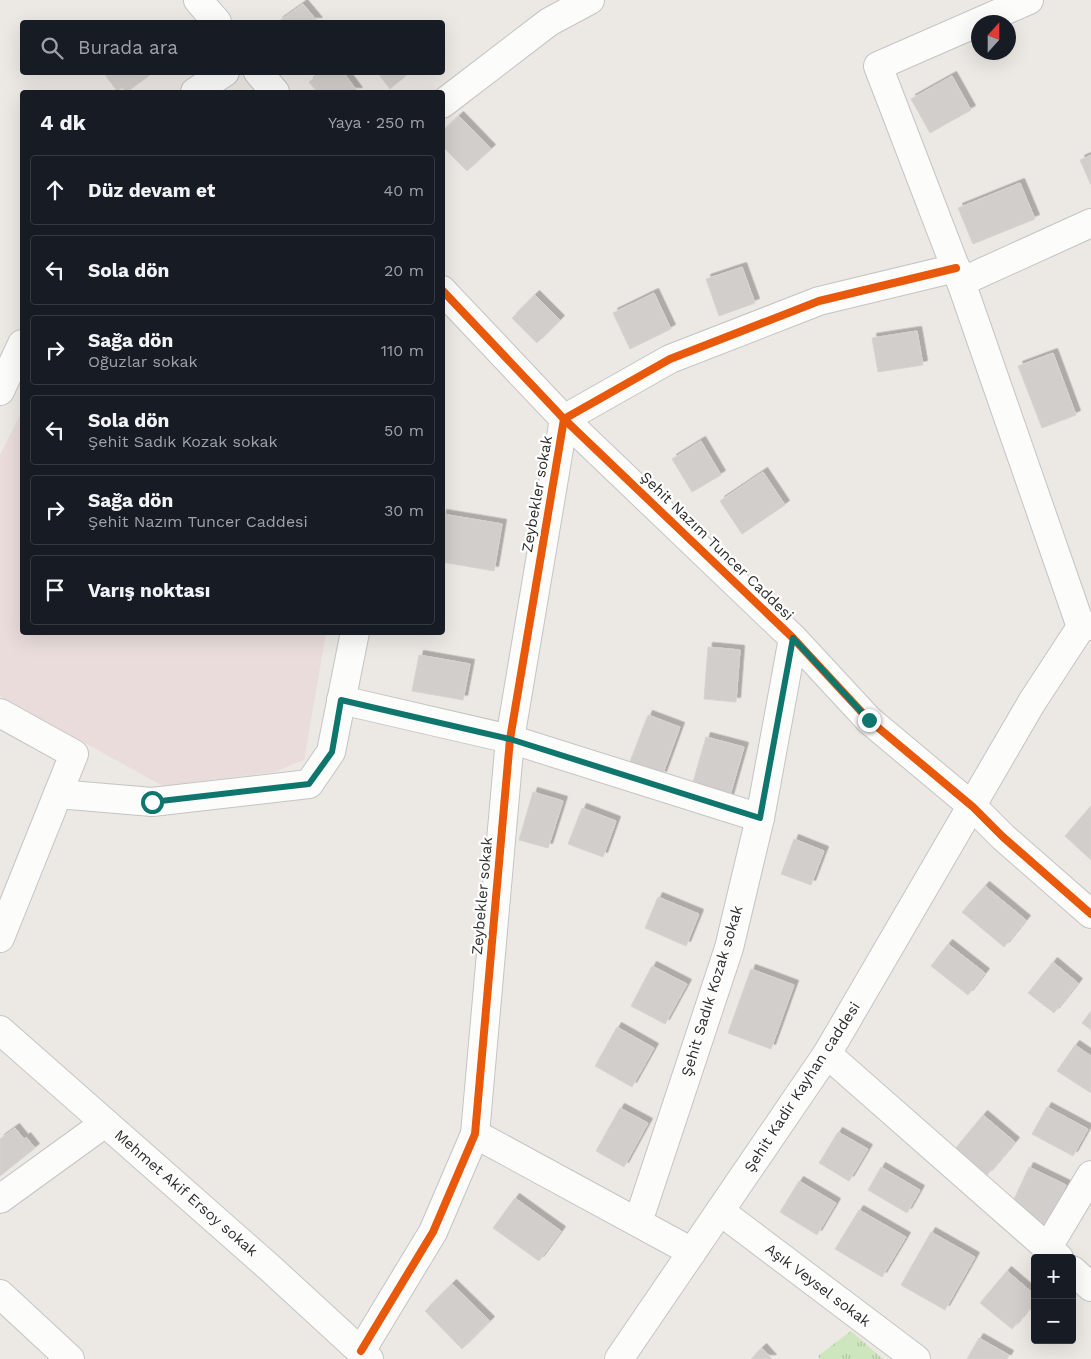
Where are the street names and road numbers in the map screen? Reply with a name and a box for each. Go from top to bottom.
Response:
street label: Zeybekler sokak [518,434,556,554]
street label: Şehit Nazım Tuncer Caddesi [637,468,797,624]
street label: Zeybekler sokak [468,836,496,956]
street label: Şehit Sadık Kozak sokak [677,903,747,1079]
street label: Şehit Kadir Kayhan caddesi [740,999,864,1175]
street label: Mehmet Akif Ersoy sokak [111,1126,262,1260]
street label: Aşık Veysel sokak [762,1239,875,1331]

